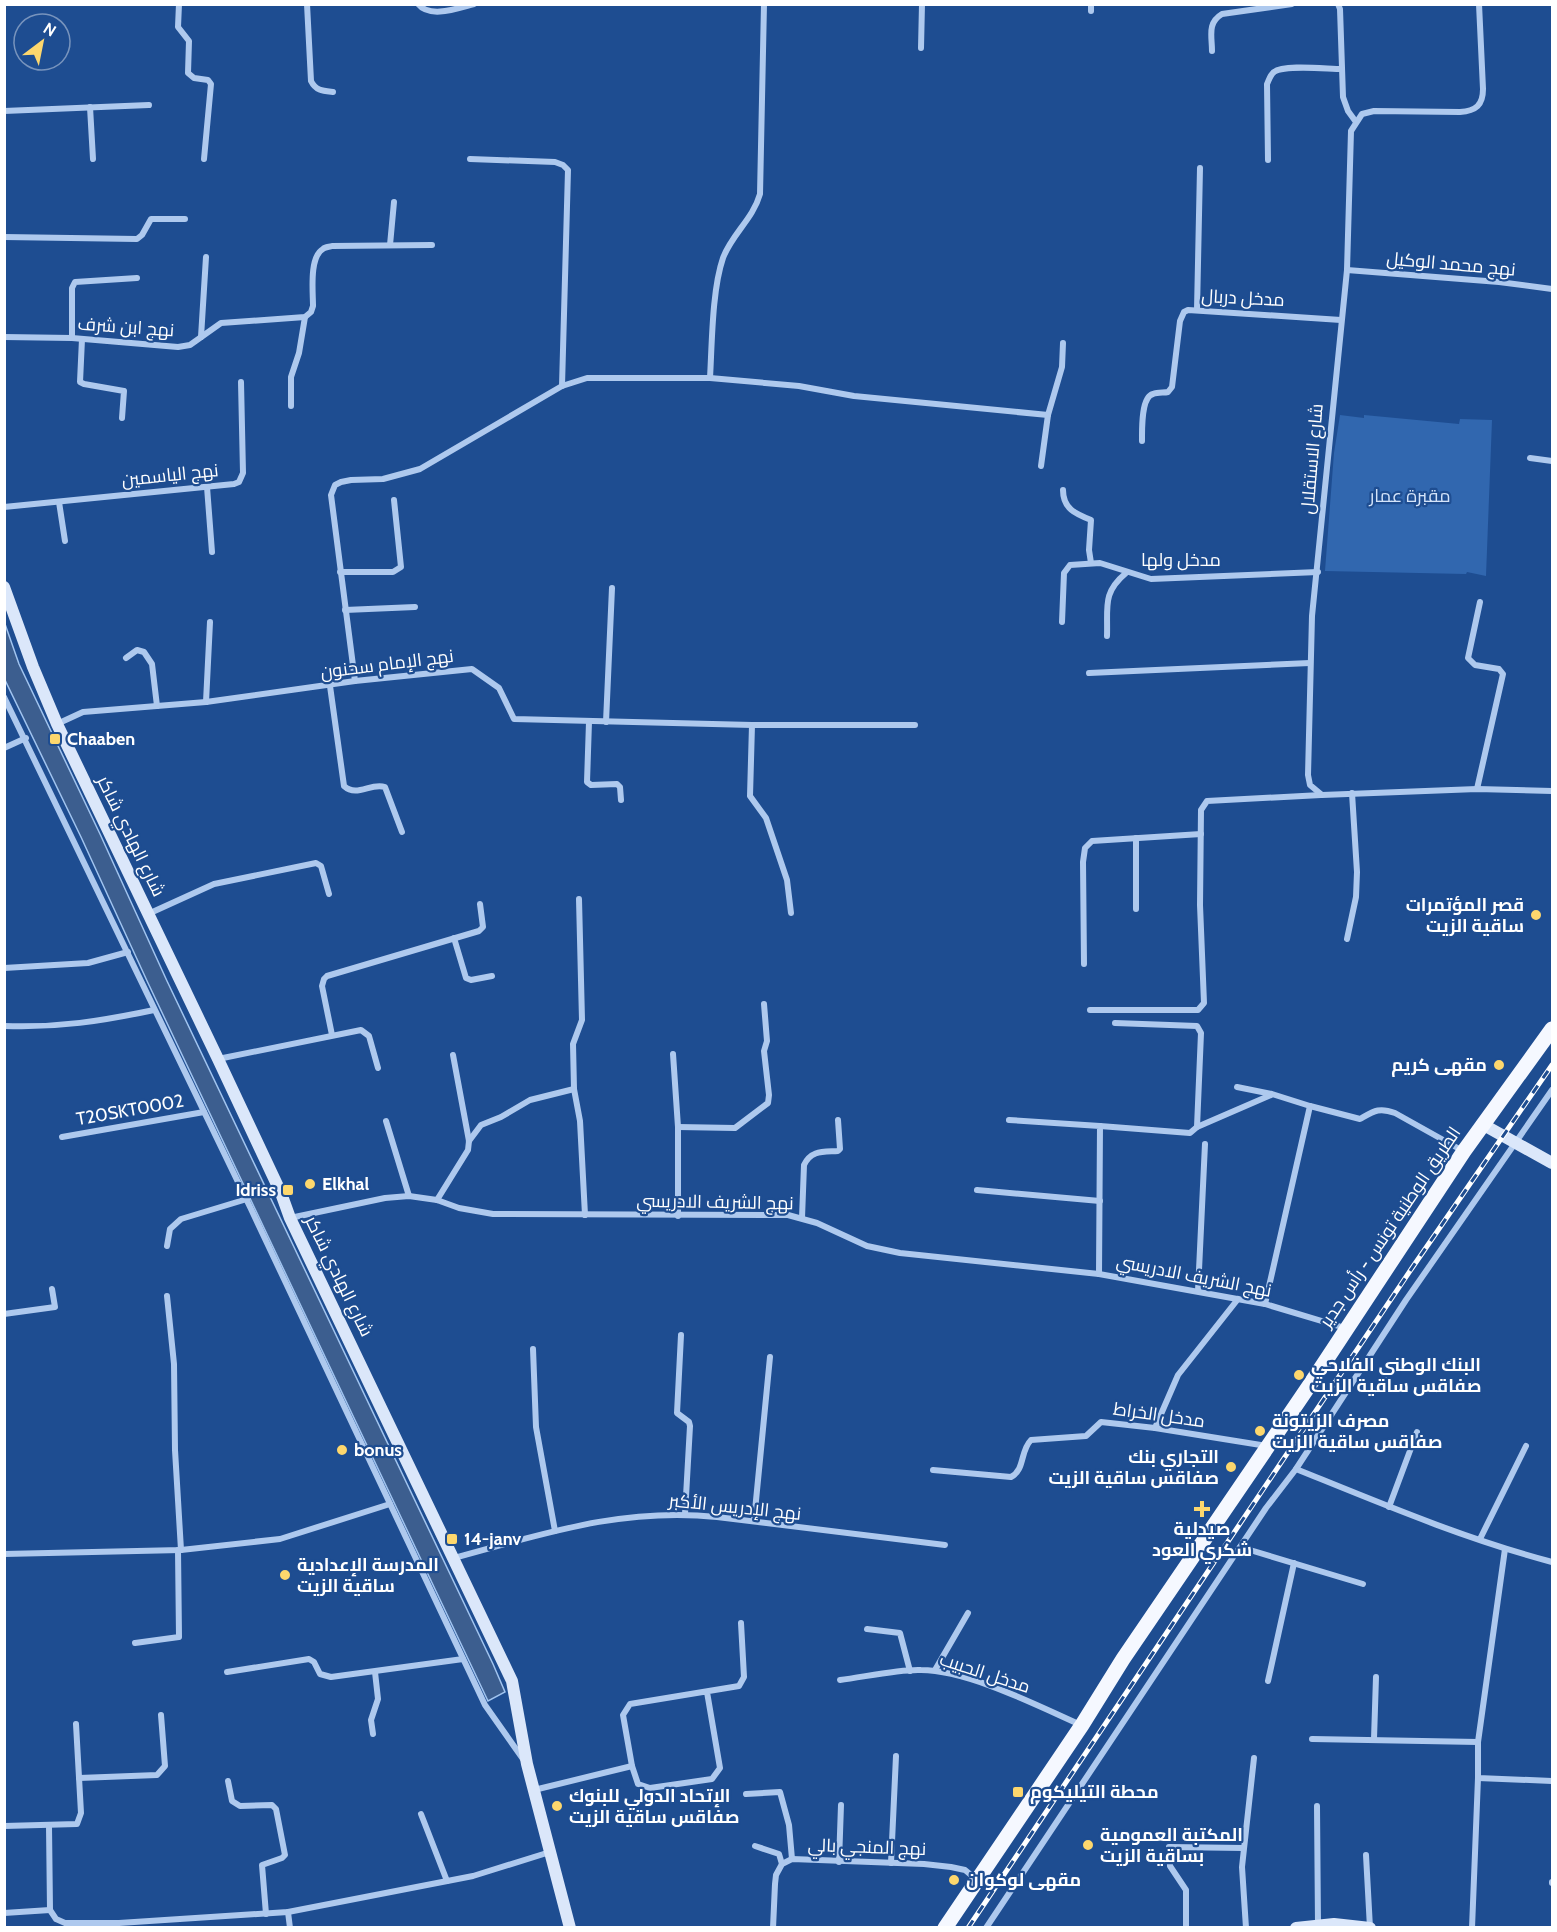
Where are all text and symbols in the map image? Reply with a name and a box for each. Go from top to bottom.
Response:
north arrow [12,12,72,72]
text: N [40,19,60,41]
street label: نهج محمد الوكيل [1385,247,1517,282]
street label: مدخل دربال [1201,285,1285,311]
street label: نهج ابن شرف [77,313,175,342]
street label: شارع الاستقلال [1296,403,1329,515]
street label: نهج الياسمين [120,459,220,492]
park label: مقبرة عمار [1368,485,1451,507]
street label: مدخل ولها [1141,549,1221,571]
street label: نهج الإمام سحنون [319,645,455,684]
place label: Chaaben [67,728,135,750]
marker: Chaaben [48,732,62,746]
street label: شارع الهادي شاكر [89,771,170,901]
place label: قصر المؤتمرات ساقية الزيت [1406,894,1524,937]
marker: قصر المؤتمرات ساقية الزيت [1529,908,1543,922]
place label: مقهى كريم [1391,1054,1487,1077]
marker: مقهى كريم [1492,1058,1506,1072]
street label: T20SKT0002 [75,1090,185,1130]
street label: الطريق الوطنية تونس - رأس جدير [1314,1123,1466,1333]
place label: Elkhal [322,1173,370,1195]
marker: Elkhal [303,1177,317,1191]
place label: Idriss [235,1179,276,1201]
marker: Idriss [281,1183,295,1197]
street label: نهج الشريف الادريسي [636,1190,794,1216]
street label: شارع الهادي شاكر [297,1211,378,1341]
street label: نهج الشريف الادريسي [1114,1250,1273,1304]
place label: البنك الوطني الفلاحي صفاقس ساقية الزيت [1311,1354,1481,1397]
marker: البنك الوطني الفلاحي صفاقس ساقية الزيت [1292,1368,1306,1382]
street label: مدخل الخراط [1112,1398,1206,1432]
place label: مصرف الزيتونة صفاقس ساقية الزيت [1272,1410,1442,1453]
marker: مصرف الزيتونة صفاقس ساقية الزيت [1253,1424,1267,1438]
place label: bonus [354,1439,402,1461]
marker: bonus [335,1443,349,1457]
place label: التجاري بنك صفاقس ساقية الزيت [1049,1446,1219,1489]
marker: التجاري بنك صفاقس ساقية الزيت [1224,1460,1238,1474]
street label: نهج الإدريس الأكبر [667,1489,802,1526]
marker: صيدلية شكري العود [1195,1502,1209,1516]
place label: صيدلية شكري العود [1152,1518,1252,1564]
place label: 14-janv [464,1528,521,1550]
marker: 14-janv [445,1532,459,1546]
place label: المدرسة الإعدادية ساقية الزيت [297,1554,439,1597]
marker: المدرسة الإعدادية ساقية الزيت [278,1568,292,1582]
street label: مدخل الحبيب [937,1648,1033,1698]
place label: محطة التيليكوم [1030,1781,1159,1804]
place label: الإتحاد الدولي للبنوك صفاقس ساقية الزيت [569,1785,739,1828]
marker: محطة التيليكوم [1011,1785,1025,1799]
marker: الإتحاد الدولي للبنوك صفاقس ساقية الزيت [550,1799,564,1813]
place label: المكتبة العمومية بساقية الزيت [1100,1824,1243,1867]
street label: نهج المنجي بالي [807,1834,927,1863]
marker: المكتبة العمومية بساقية الزيت [1081,1838,1095,1852]
place label: مقهى لوكوان [966,1869,1081,1891]
marker: مقهى لوكوان [947,1873,961,1887]

